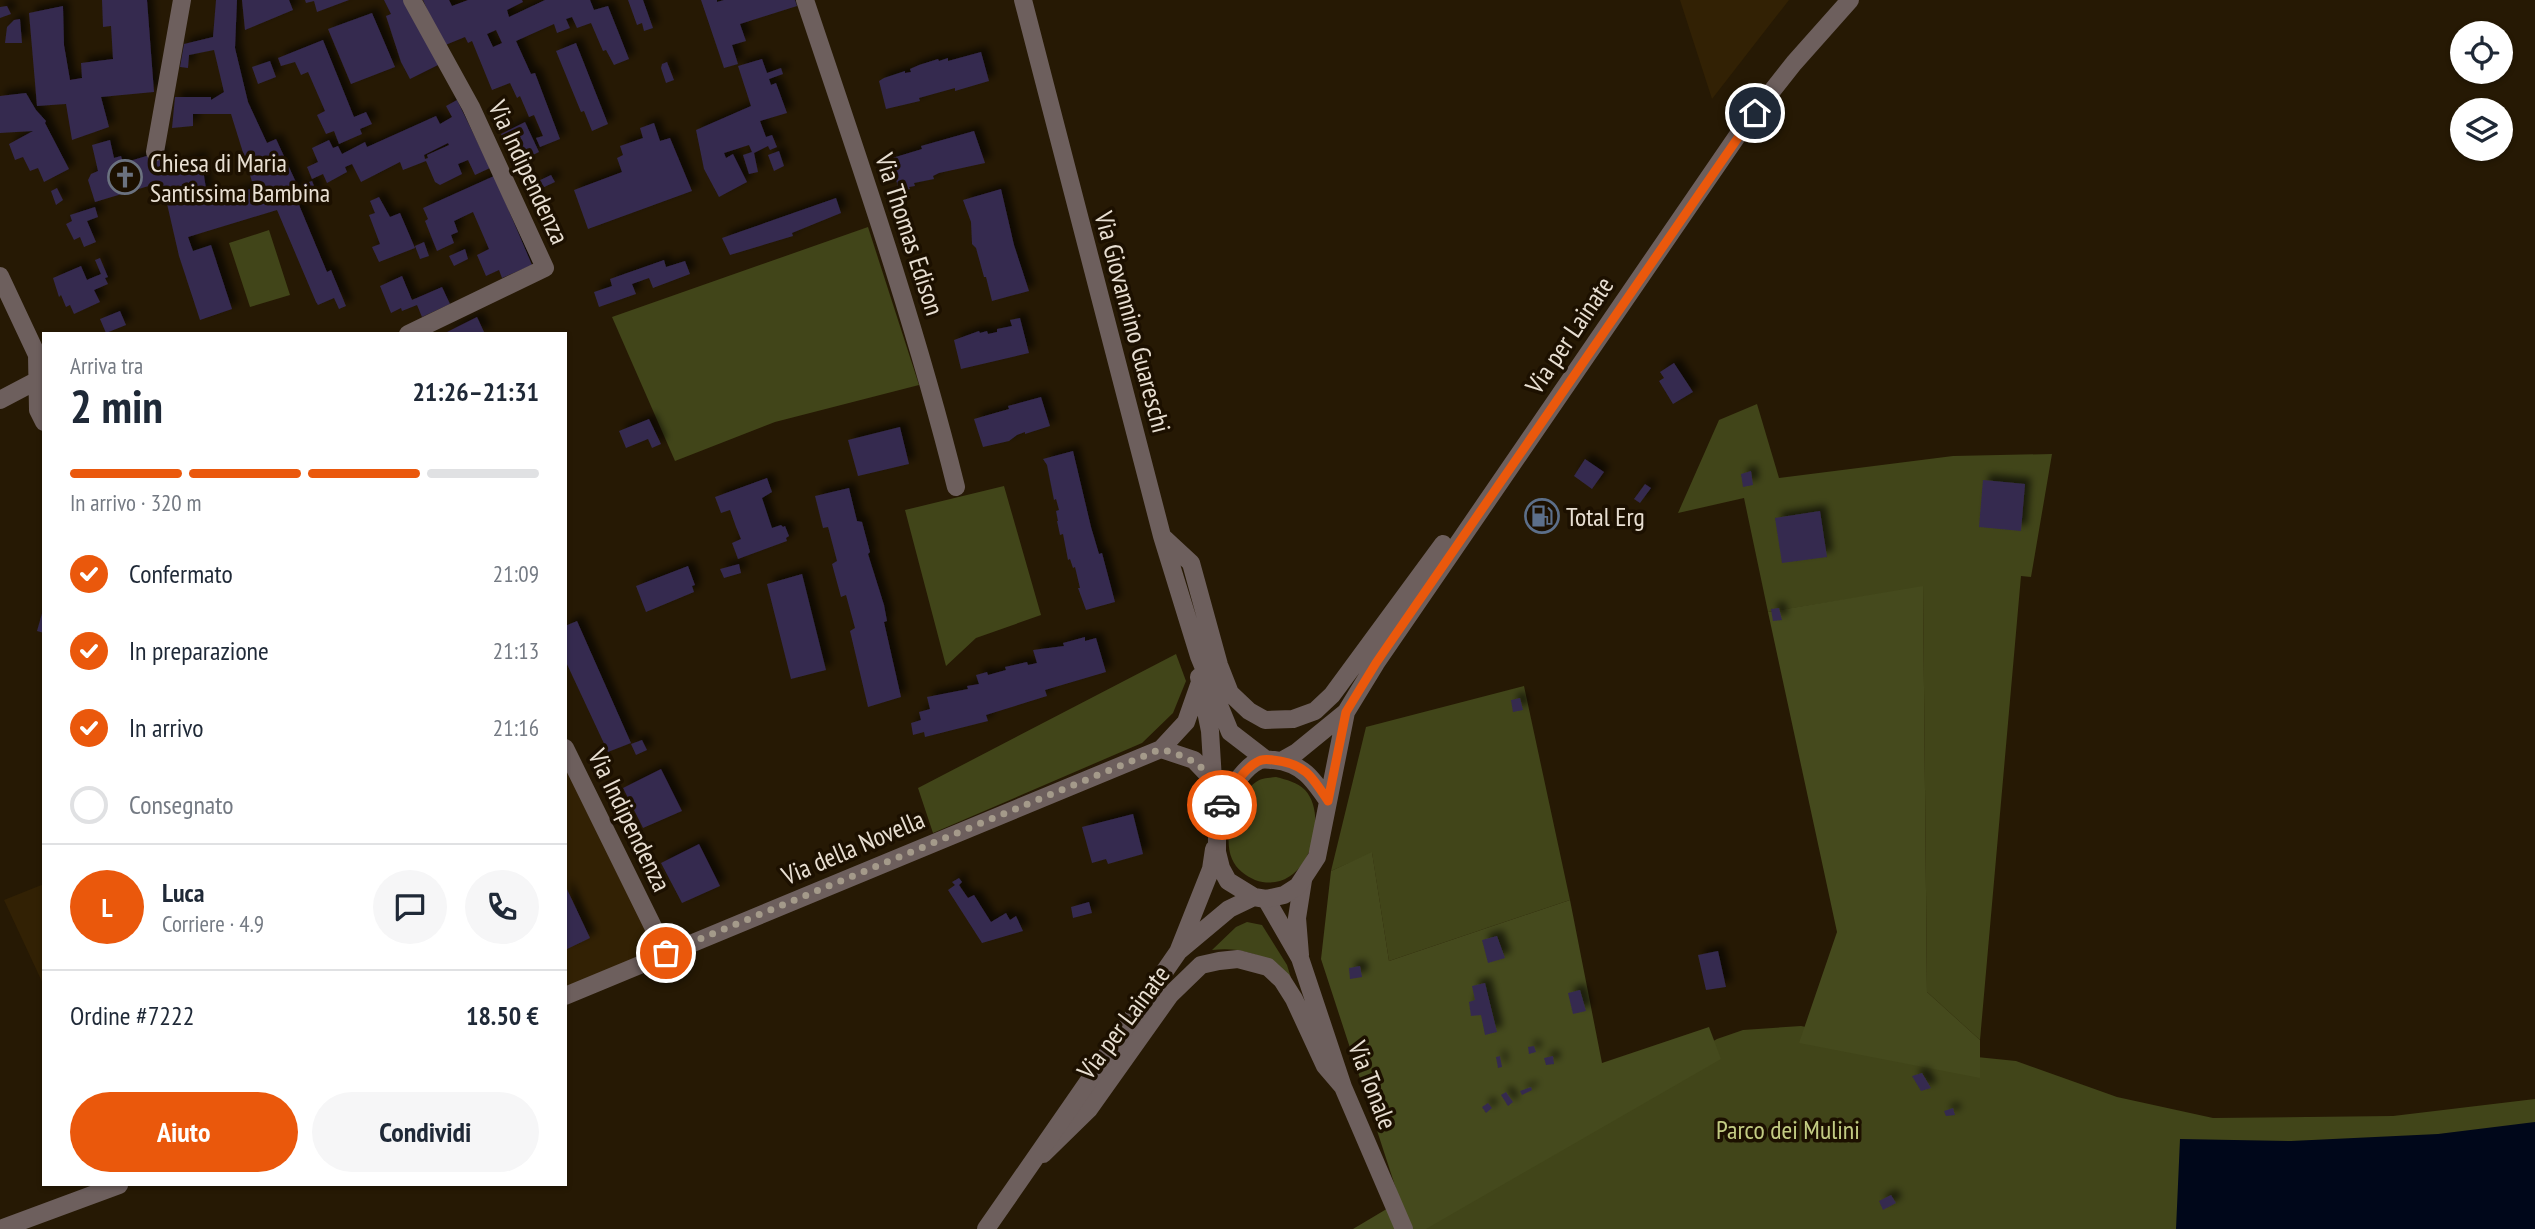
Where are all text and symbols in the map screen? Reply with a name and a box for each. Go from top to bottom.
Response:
map controls [2450,21,2513,161]
button: locate [2450,21,2513,84]
pin [1725,83,1785,143]
street label: Via Indipendenza [481,94,577,249]
icon: home [1736,94,1774,132]
button: layers [2450,98,2513,161]
place label: Chiesa di Maria Santissima Bambina [150,146,330,209]
street label: Via Thomas Edison [868,148,952,319]
church icon: Chiesa di Maria Santissima Bambina [106,158,144,196]
street label: Via Giovannino Guareschi [1087,207,1178,436]
street label: Via per Lainate [1517,270,1620,401]
text: Arriva tra [70,351,143,380]
text: 21:26–21:31 [412,375,539,408]
text: 2 min [70,376,163,436]
text: In arrivo · 320 m [70,488,202,517]
fuel station icon: Total Erg [1523,497,1561,535]
place label: Total Erg [1566,500,1645,533]
icon: check [70,555,108,593]
text: Confermato [129,557,233,590]
text: 21:09 [493,559,539,588]
icon: check [70,632,108,670]
text: In preparazione [129,634,269,667]
text: 21:13 [493,636,539,665]
icon: check [70,709,108,747]
text: In arrivo [129,711,204,744]
text: 21:16 [493,713,539,742]
street label: Via Indipendenza [581,742,679,897]
courier [1187,770,1257,840]
icon: car [1203,786,1241,824]
text: Consegnato [129,788,233,821]
street label: Via della Novella [776,802,929,892]
button: chat [373,870,447,944]
button: phone [465,870,539,944]
text: Luca [162,876,204,909]
text: L [101,891,113,924]
text: Corriere · 4.9 [162,909,264,938]
pin [636,923,696,983]
icon: bag [647,934,685,972]
street label: Via per Lainate [1069,958,1177,1086]
text: Ordine #7222 [70,999,194,1032]
text: 18.50 € [466,999,539,1032]
street label: Via Tonale [1341,1035,1405,1134]
button: Aiuto [70,1092,298,1172]
button: Condividi [312,1092,539,1172]
park label: Parco dei Mulini [1716,1113,1860,1146]

